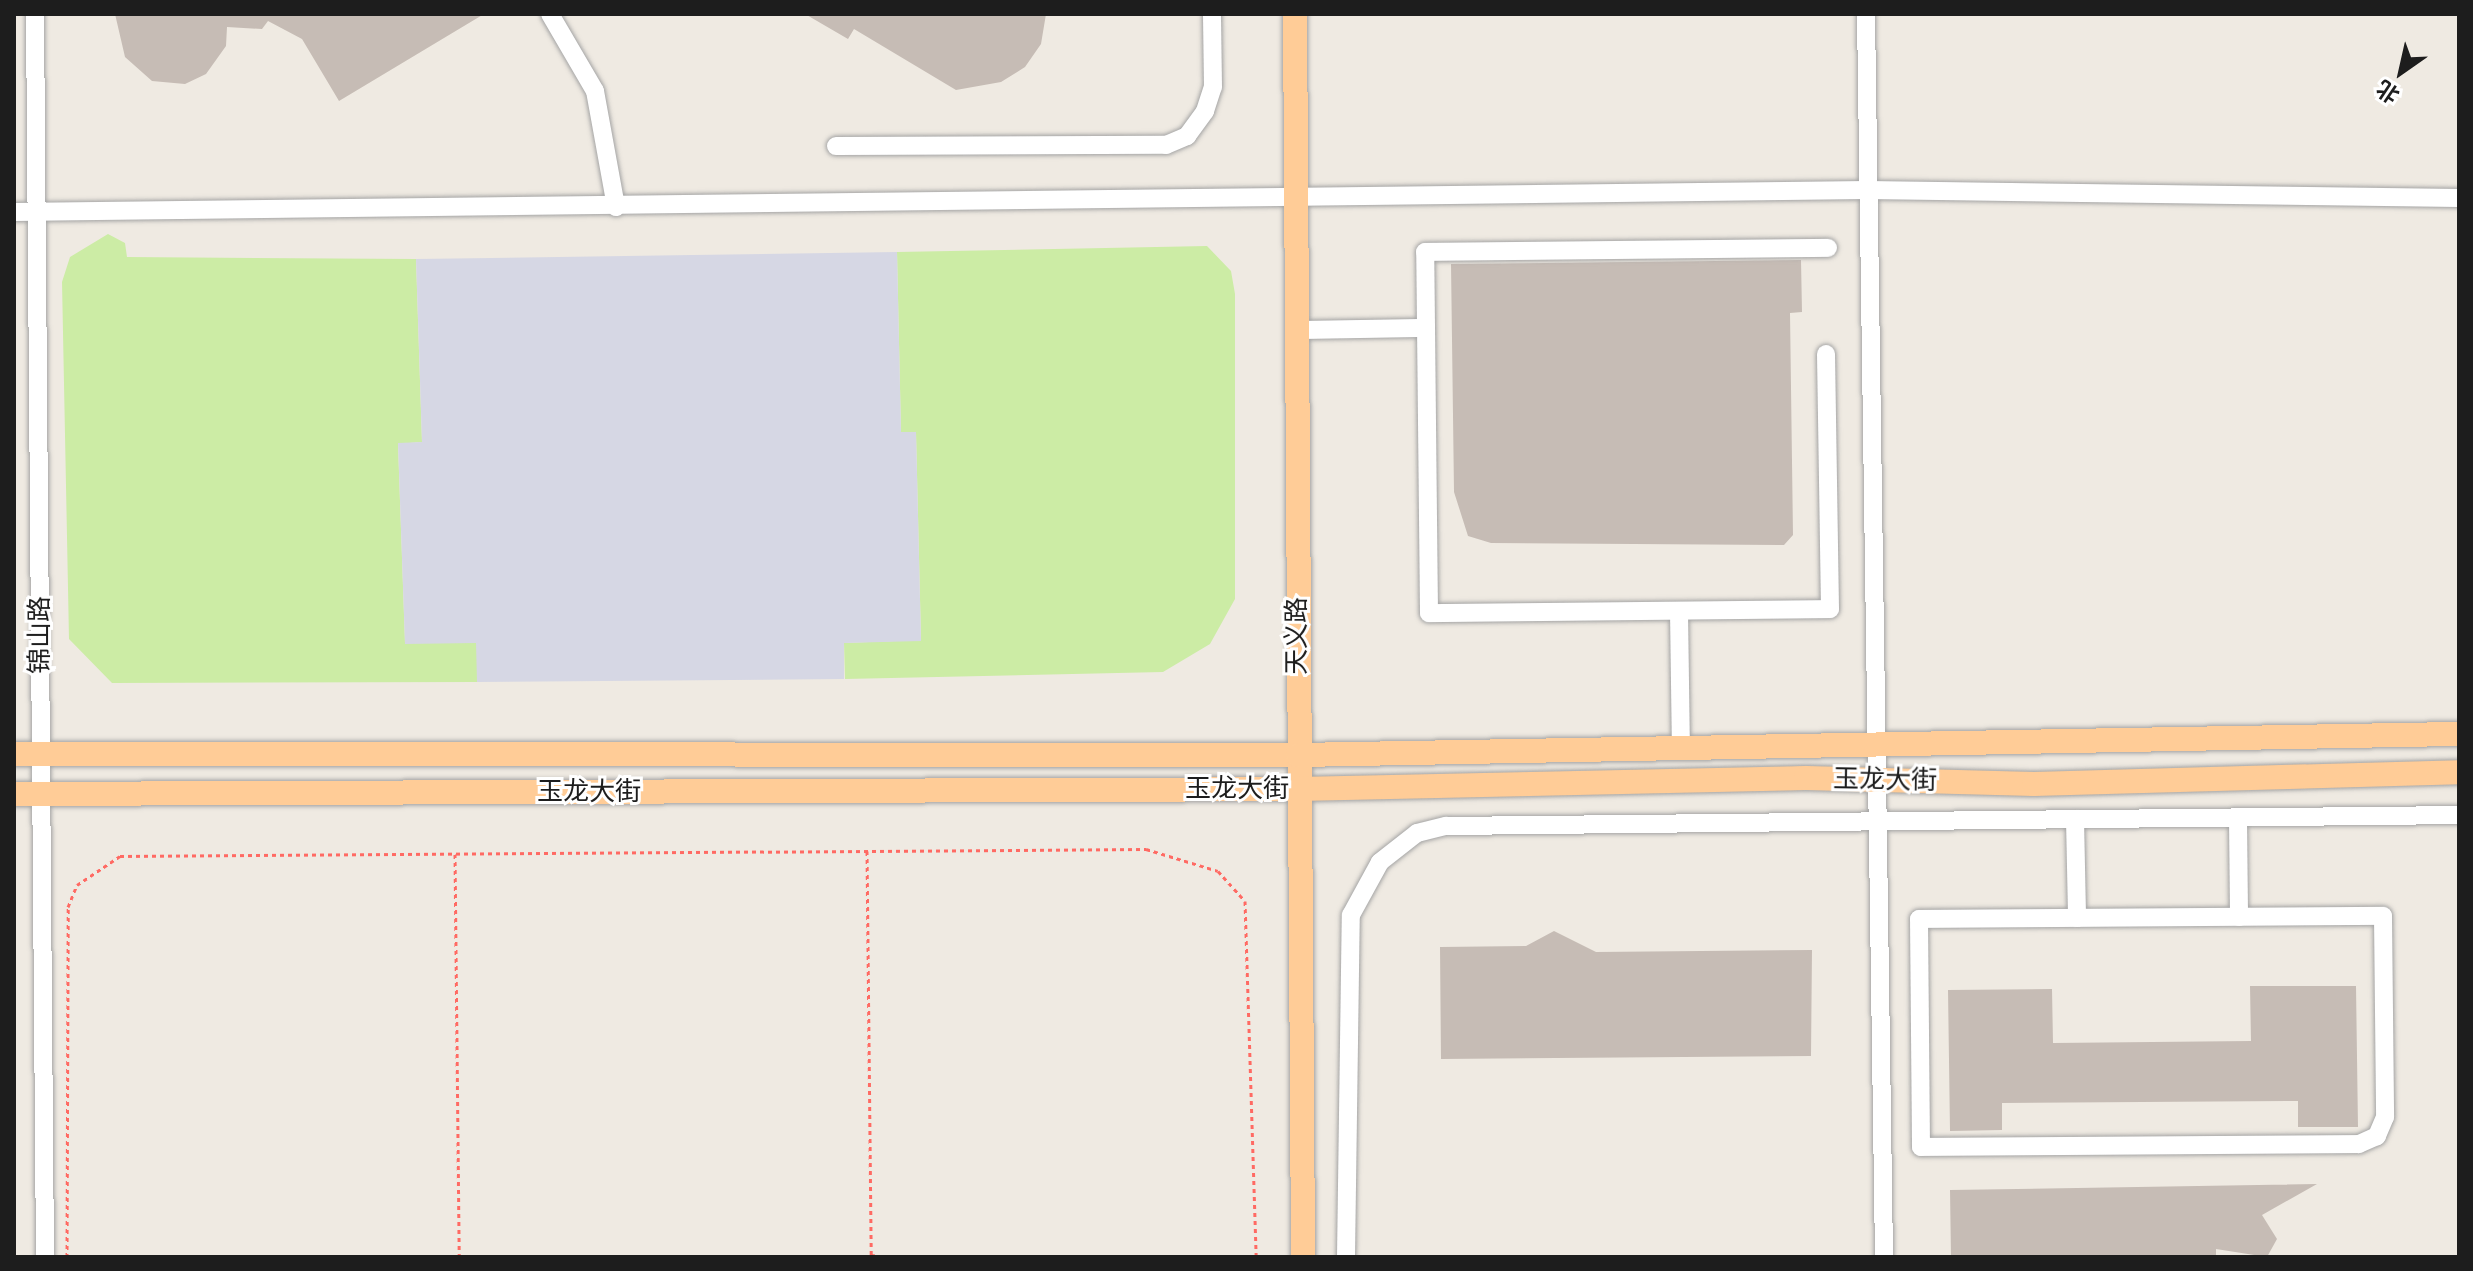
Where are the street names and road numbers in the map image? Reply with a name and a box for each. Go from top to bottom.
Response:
street label: 锦山路 [24,596,56,674]
street label: 天义路 [1281,597,1313,675]
street label: 玉龙大街 [1833,763,1937,797]
street label: 玉龙大街 [1185,773,1289,805]
street label: 玉龙大街 [537,776,641,808]

